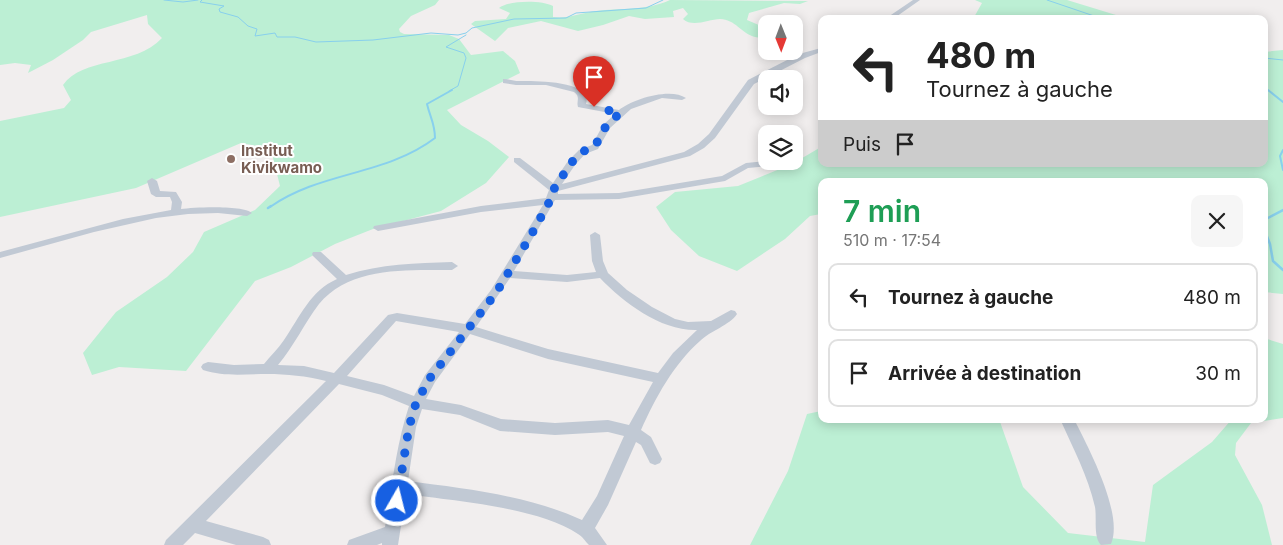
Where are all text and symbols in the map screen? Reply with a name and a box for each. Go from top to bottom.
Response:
north arrow [758,15,802,60]
map controls [758,15,803,170]
text: 480 m [926,34,1036,76]
icon: left [843,35,908,100]
pin [573,56,615,107]
icon: arrive [580,63,608,91]
button: sound [758,70,803,115]
text: Tournez à gauche [926,76,1113,102]
button: layers [758,125,803,170]
icon: arrive [891,130,919,158]
text: Puis [843,133,881,156]
place label: Institut Kivikwamo [241,141,322,177]
marker: Institut Kivikwamo [225,153,237,165]
text: 7 min [843,193,921,229]
button: close [1191,195,1243,247]
text: 510 m · 17:54 [843,230,941,250]
icon: left [845,283,873,311]
text: Tournez à gauche [888,286,1053,309]
text: 480 m [1183,286,1241,309]
icon: arrive [845,359,873,387]
text: Arrivée à destination [888,362,1081,385]
text: 30 m [1195,362,1241,385]
position arrow [370,474,422,526]

